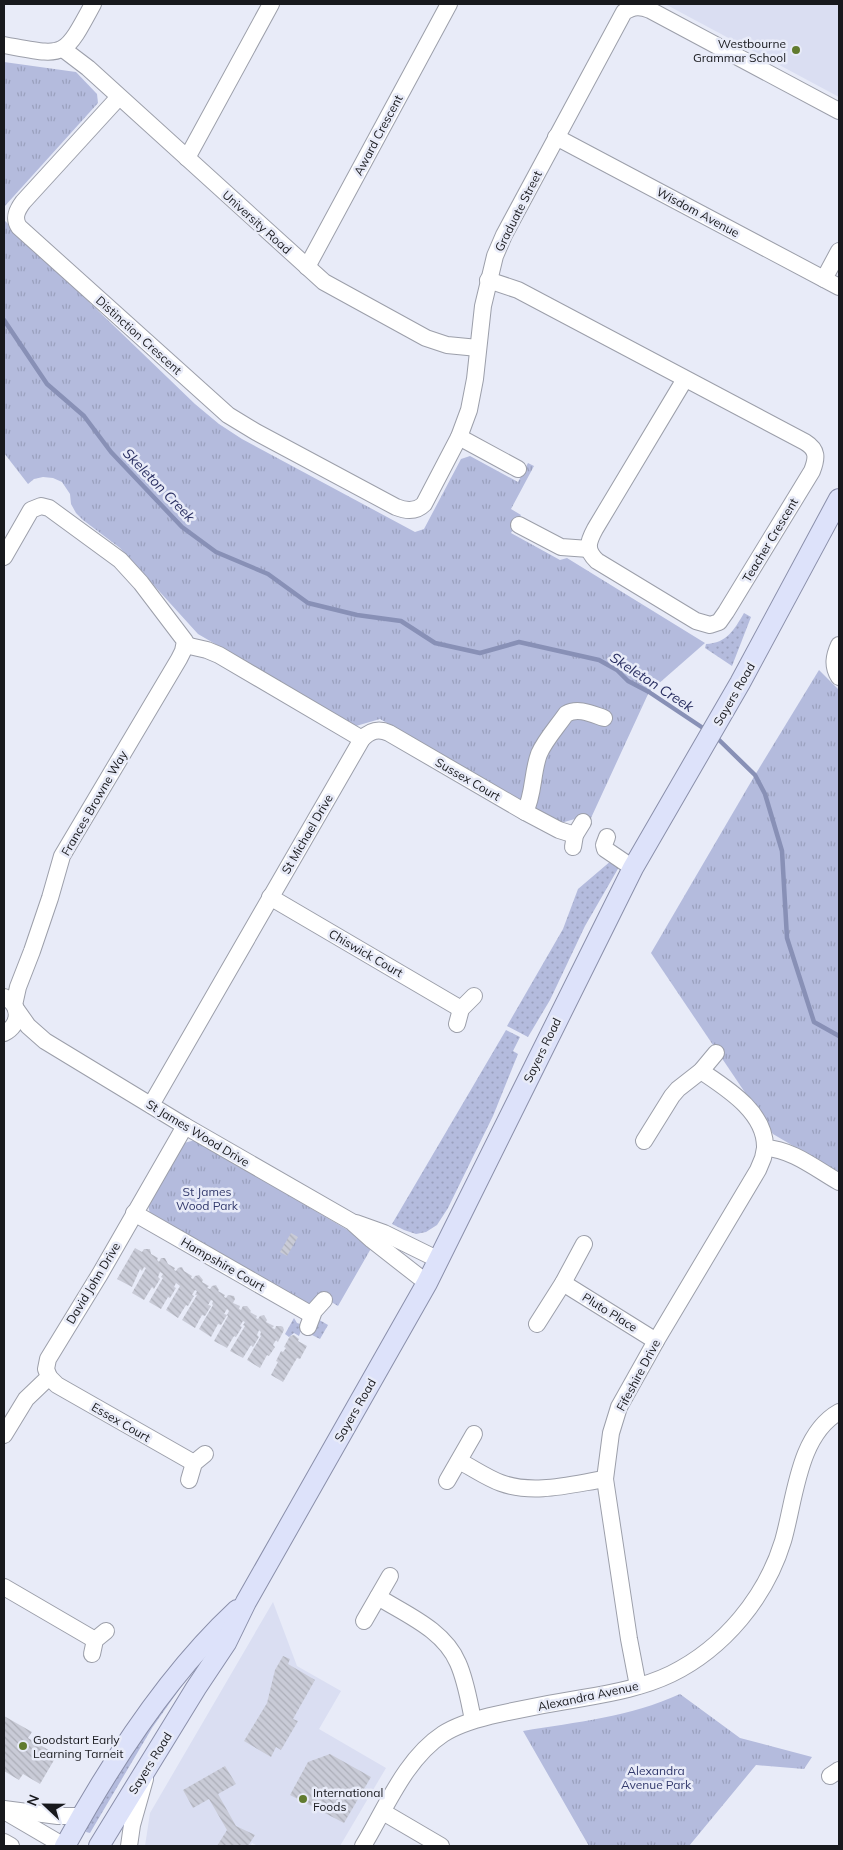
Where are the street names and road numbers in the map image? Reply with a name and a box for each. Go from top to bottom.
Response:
street label: Award Crescent [350,92,406,178]
street label: Graduate Street [491,168,545,254]
street label: Wisdom Avenue [654,184,742,240]
street label: University Road [219,187,295,257]
street label: Distinction Crescent [93,292,185,378]
street label: Teacher Crescent [739,495,801,585]
street label: Sayers Road [710,660,758,728]
street label: Frances Browne Way [58,747,131,858]
street label: Sussex Court [433,754,503,804]
street label: St Michael Drive [278,791,336,877]
street label: Chiswick Court [326,926,406,980]
street label: Sayers Road [520,1015,564,1085]
street label: St James Wood Drive [144,1096,252,1170]
street label: Hampshire Court [178,1234,268,1294]
street label: David John Drive [63,1239,123,1327]
street label: Pluto Place [580,1289,640,1335]
street label: Fifeshire Drive [613,1337,663,1413]
street label: Sayers Road [331,1376,379,1444]
street label: Essex Court [89,1399,153,1445]
street label: Alexandra Avenue [536,1678,640,1714]
street label: Sayers Road [125,1729,175,1797]

